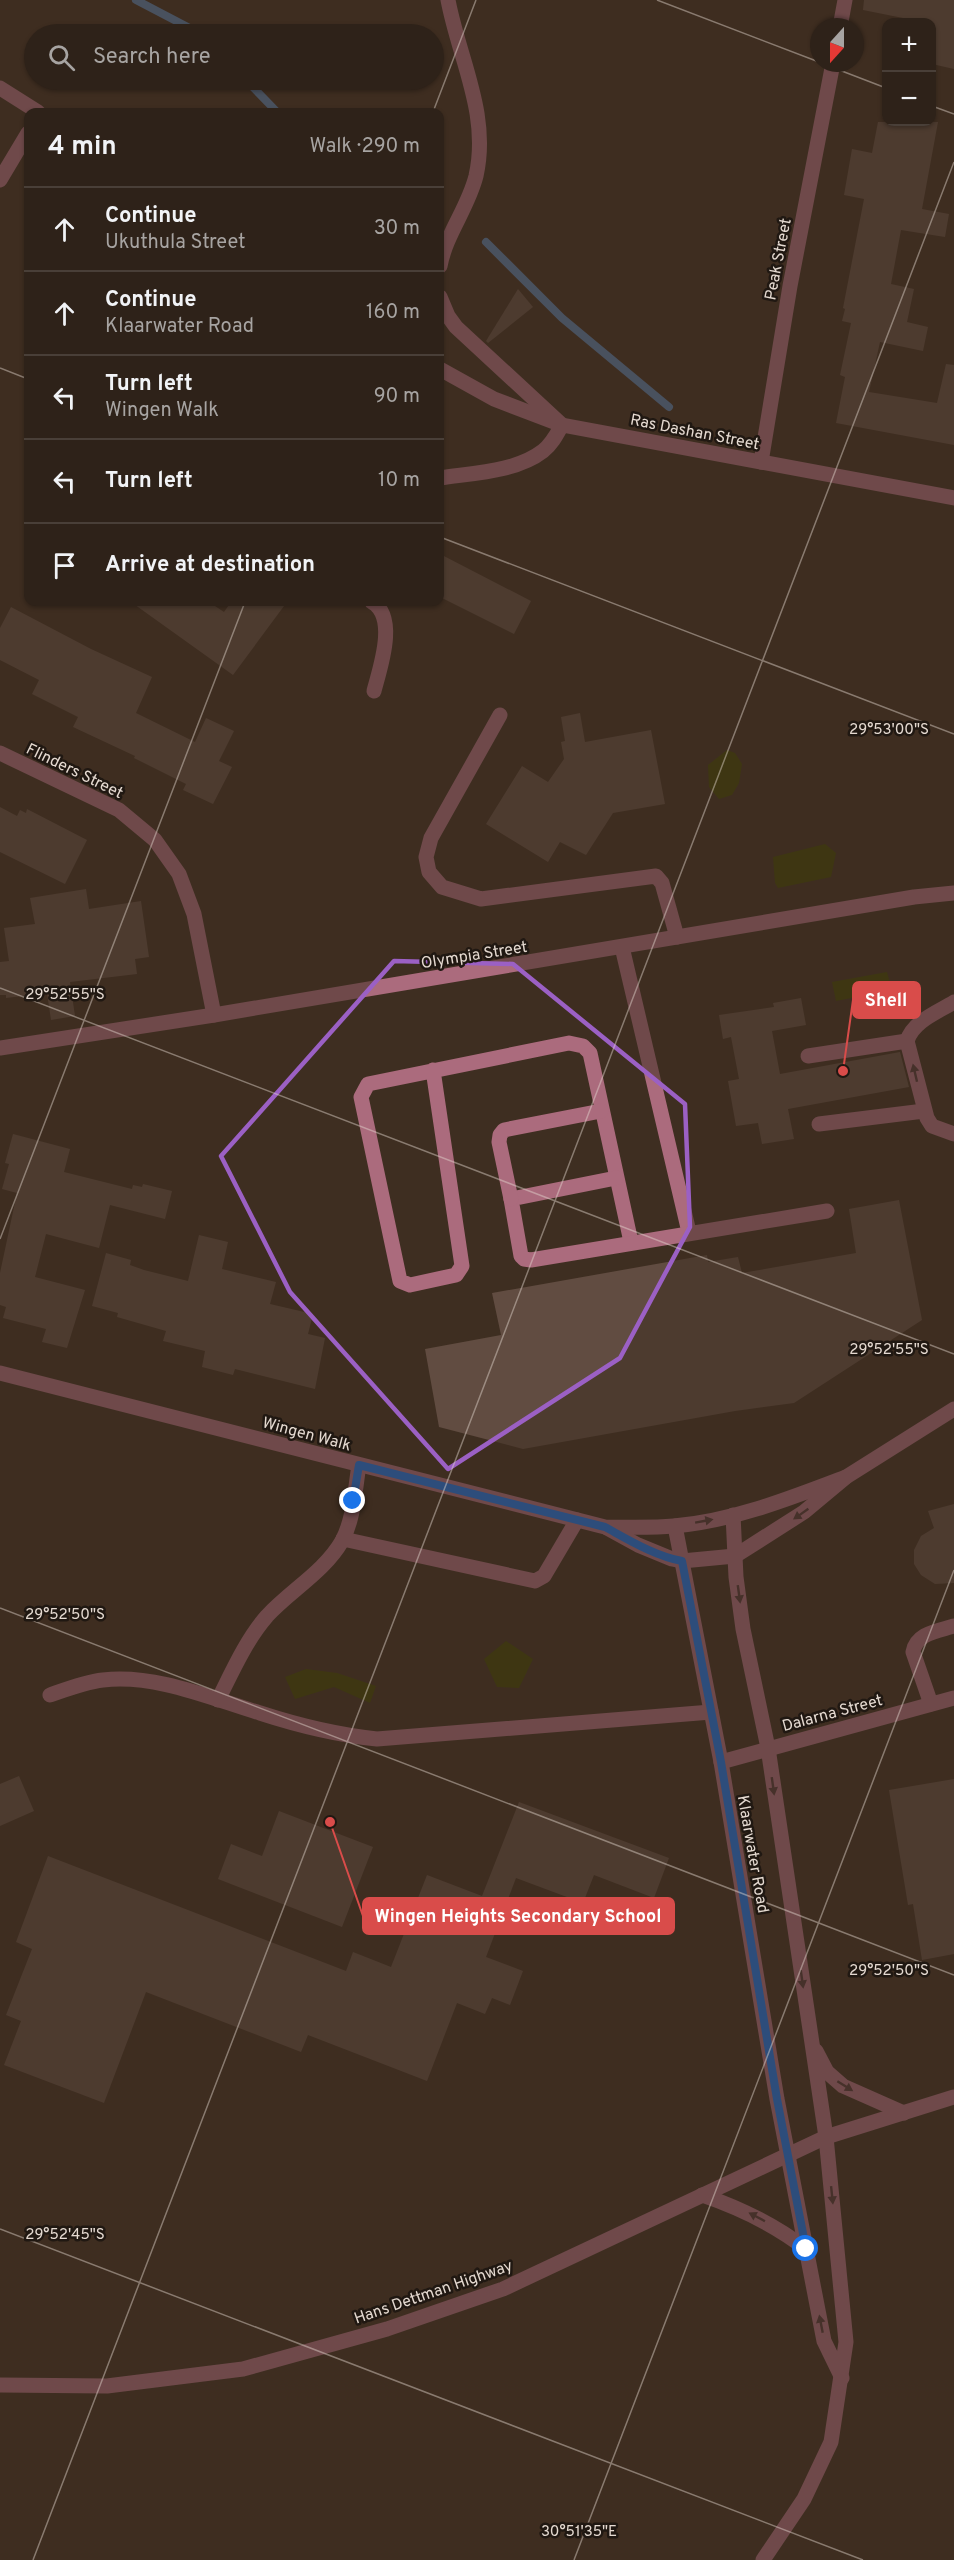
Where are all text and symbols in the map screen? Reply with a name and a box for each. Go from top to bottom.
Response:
north arrow [810,18,864,72]
map controls [882,18,936,126]
button: + [882,18,936,72]
search box [24,24,444,90]
icon: search [45,41,78,74]
text: Search here [93,44,211,71]
button: − [882,72,936,126]
text: 4 min [48,131,117,164]
text: Walk · 290 m [309,134,420,160]
text: Continue [105,203,196,230]
icon: ahead [48,213,81,246]
text: 30 m [374,216,420,242]
street label: Peak Street [761,217,797,302]
text: Ukuthula Street [105,230,246,256]
text: Continue [105,287,196,314]
icon: ahead [48,297,81,330]
text: 160 m [366,300,420,326]
text: Klaarwater Road [105,314,254,340]
text: Turn left [105,371,193,398]
icon: left [48,381,81,414]
text: 90 m [374,384,420,410]
text: Wingen Walk [105,398,219,424]
street label: Ras Dashan Street [628,411,761,455]
icon: left [48,465,81,498]
text: Turn left [105,468,193,495]
text: 10 m [378,468,420,494]
icon: arrive [48,549,81,582]
text: Arrive at destination [105,552,315,579]
text: 29°53'00"S [849,721,929,740]
street label: Flinders Street [22,740,126,804]
street label: Olympia Street [420,938,529,974]
callout: Shell [853,982,920,1018]
text: 29°52'55"S [25,986,105,1005]
text: Shell [865,990,907,1013]
one-way arrow [910,1064,920,1083]
text: 29°52'55"S [849,1341,929,1360]
street label: Wingen Walk [260,1413,353,1456]
route end [339,1487,365,1513]
one-way arrow [793,1508,809,1520]
one-way arrow [695,1516,714,1525]
one-way arrow [734,1585,743,1604]
text: 29°52'50"S [25,1606,105,1625]
street label: Dalarna Street [780,1691,885,1737]
one-way arrow [769,1777,778,1796]
street label: Klaarwater Road [732,1794,772,1915]
callout: Wingen Heights Secondary School [363,1898,674,1934]
text: Wingen Heights Secondary School [374,1906,662,1929]
text: 29°52'50"S [849,1962,929,1981]
one-way arrow [797,1970,806,1989]
one-way arrow [837,2080,853,2091]
one-way arrow [827,2185,837,2204]
one-way arrow [749,2212,766,2222]
text: 29°52'45"S [25,2226,105,2245]
route start [792,2235,818,2261]
street label: Hans Dettman Highway [352,2256,516,2329]
one-way arrow [816,2314,825,2333]
text: 30°51'35"E [541,2523,617,2542]

